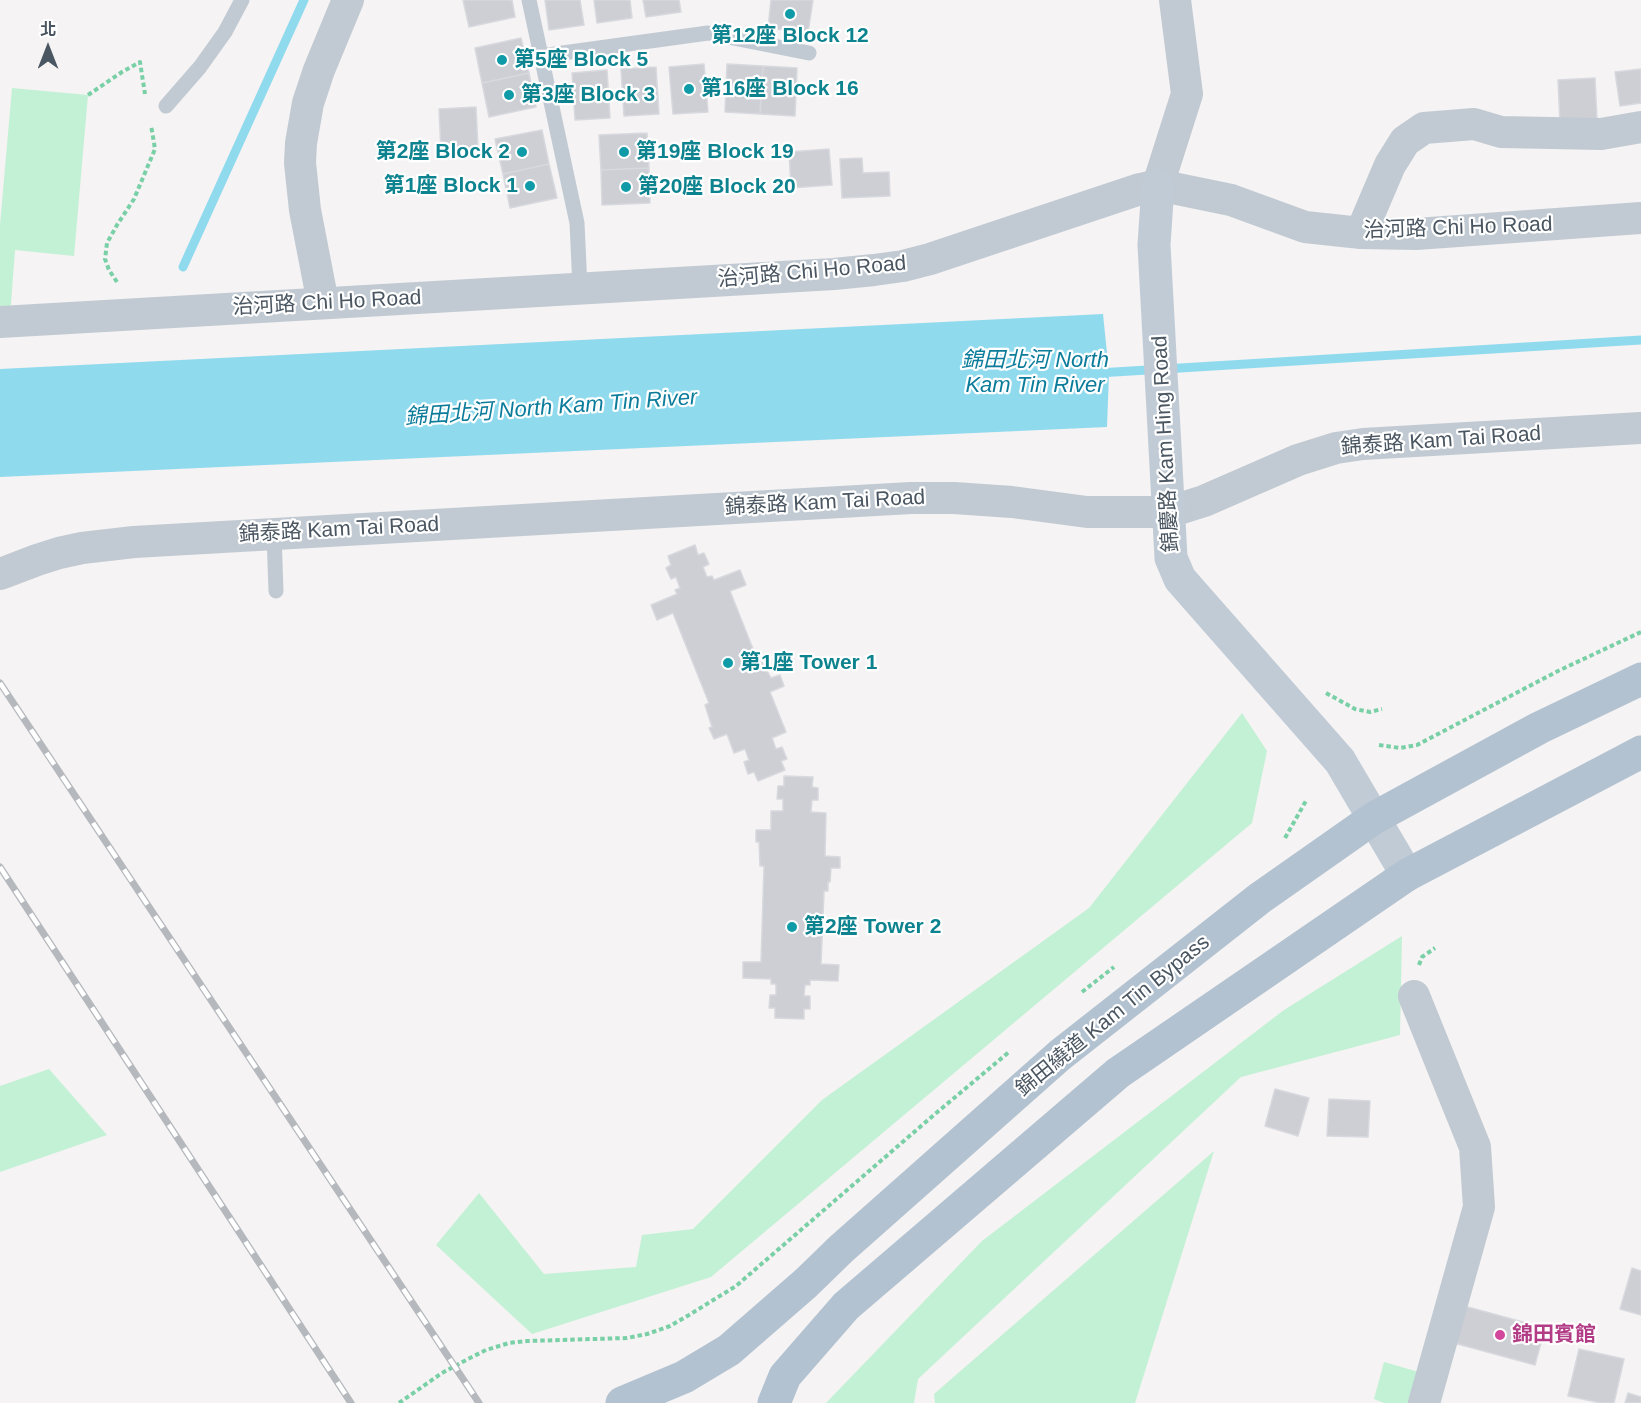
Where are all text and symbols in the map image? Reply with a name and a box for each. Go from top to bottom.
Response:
marker: 第12座 Block 12 [783,7,797,21]
north arrow [18,18,78,78]
text: 北 [40,21,56,38]
place label: 第12座 Block 12 [711,23,869,49]
place label: 第5座 Block 5 [514,47,648,73]
marker: 第5座 Block 5 [495,53,509,67]
place label: 第16座 Block 16 [701,76,859,102]
place label: 第3座 Block 3 [521,82,655,108]
marker: 第16座 Block 16 [682,82,696,96]
marker: 第3座 Block 3 [502,88,516,102]
place label: 第2座 Block 2 [376,139,510,165]
place label: 第19座 Block 19 [636,139,794,165]
marker: 第2座 Block 2 [515,145,529,159]
marker: 第19座 Block 19 [617,145,631,159]
place label: 第1座 Block 1 [384,173,518,199]
place label: 第20座 Block 20 [638,174,796,200]
marker: 第1座 Block 1 [523,179,537,193]
marker: 第20座 Block 20 [619,180,633,194]
street label: 治河路 Chi Ho Road [1363,212,1553,244]
street label: 治河路 Chi Ho Road [717,251,907,293]
street label: 治河路 Chi Ho Road [232,285,422,321]
street label: 錦慶路 Kam Hing Road [1148,335,1184,553]
water label: 錦田北河 North Kam Tin River [961,348,1109,400]
water label: 錦田北河 North Kam Tin River [404,385,698,431]
street label: 錦泰路 Kam Tai Road [1340,421,1542,461]
street label: 錦泰路 Kam Tai Road [724,485,926,521]
street label: 錦泰路 Kam Tai Road [238,512,440,548]
place label: 第1座 Tower 1 [740,650,877,676]
marker: 第1座 Tower 1 [721,656,735,670]
place label: 第2座 Tower 2 [804,914,941,940]
marker: 第2座 Tower 2 [785,920,799,934]
street label: 錦田繞道 Kam Tin Bypass [1011,930,1215,1102]
place label: 錦田賓館 [1512,1322,1596,1348]
marker: 錦田賓館 [1493,1328,1507,1342]

